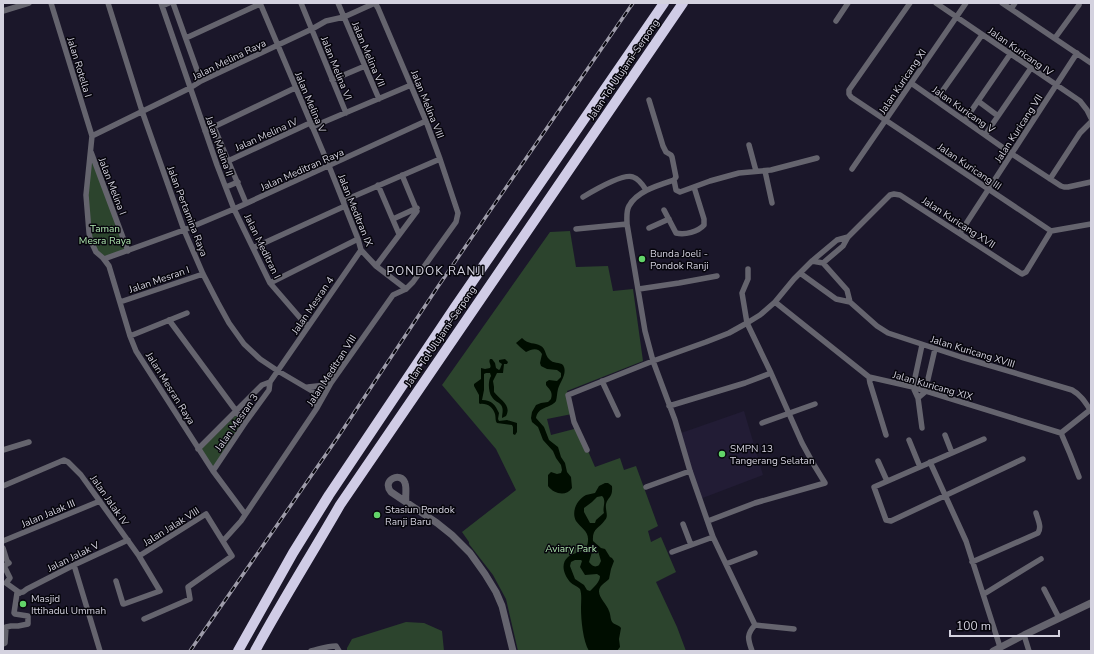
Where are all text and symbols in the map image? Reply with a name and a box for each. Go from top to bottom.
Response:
street label: Jalan Tol Ulujami–Serpong [584,16,663,123]
street label: Jalan Melina VII [348,19,388,89]
street label: Jalan Kuricang IV [984,24,1056,79]
street label: Jalan Melina VI [317,34,355,102]
street label: Jalan Rotella I [63,35,95,99]
street label: Jalan Melina Raya [190,36,268,84]
street label: Jalan Kuricang XI [875,46,930,118]
street label: Jalan Melina VIII [407,67,447,141]
street label: Jalan Melina V [291,69,329,135]
street label: Jalan Kuricang V [928,82,998,137]
street label: Jalan Kuricang VII [991,92,1046,166]
street label: Jalan Melina II [201,113,236,178]
street label: Jalan Melina IV [232,115,300,155]
street label: Jalan Kuricang III [934,140,1004,193]
street label: Jalan Meditran Raya [258,145,346,195]
street label: Jalan Melina I [94,155,129,217]
street label: Jalan Pertamina Raya [163,163,211,259]
street label: Jalan Meditran IX [334,171,376,249]
street label: Jalan Kuricang XVII [918,193,998,252]
street label: Jalan Meditran I [240,211,284,281]
park label: Taman Mesra Raya [79,222,131,248]
place label: Bunda Joeli - Pondok Ranji [650,247,709,273]
marker: Bunda Joeli - Pondok Ranji [637,254,647,264]
street label: Jalan Mesran I [126,263,192,297]
district label: PONDOK RANJI [387,263,485,279]
street label: Jalan Mesran 4 [288,274,337,338]
street label: Jalan Tol Ulujami–Serpong [401,283,480,390]
street label: Jalan Meditran VIII [303,332,360,410]
street label: Jalan Kuricang XVIII [928,332,1017,371]
street label: Jalan Mesran Raya [142,349,198,427]
street label: Jalan Kuricang XIX [890,368,975,404]
street label: Jalan Mesran 3 [211,391,262,455]
place label: SMPN 13 Tangerang Selatan [730,442,815,468]
marker: SMPN 13 Tangerang Selatan [717,449,727,459]
street label: Jalan Jalak IV [86,472,132,529]
street label: Jalan Jalak III [18,496,77,532]
place label: Stasiun Pondok Ranji Baru [385,503,456,529]
street label: Jalan Jalak VIII [140,504,202,550]
marker: Stasiun Pondok Ranji Baru [372,510,382,520]
street label: Jalan Jalak V [44,538,102,576]
park label: Aviary Park [545,542,598,556]
place label: Masjid Ittihadul Ummah [31,592,106,618]
marker: Masjid Ittihadul Ummah [18,599,28,609]
scale bar [950,612,1059,638]
text: 100 m [956,618,991,634]

